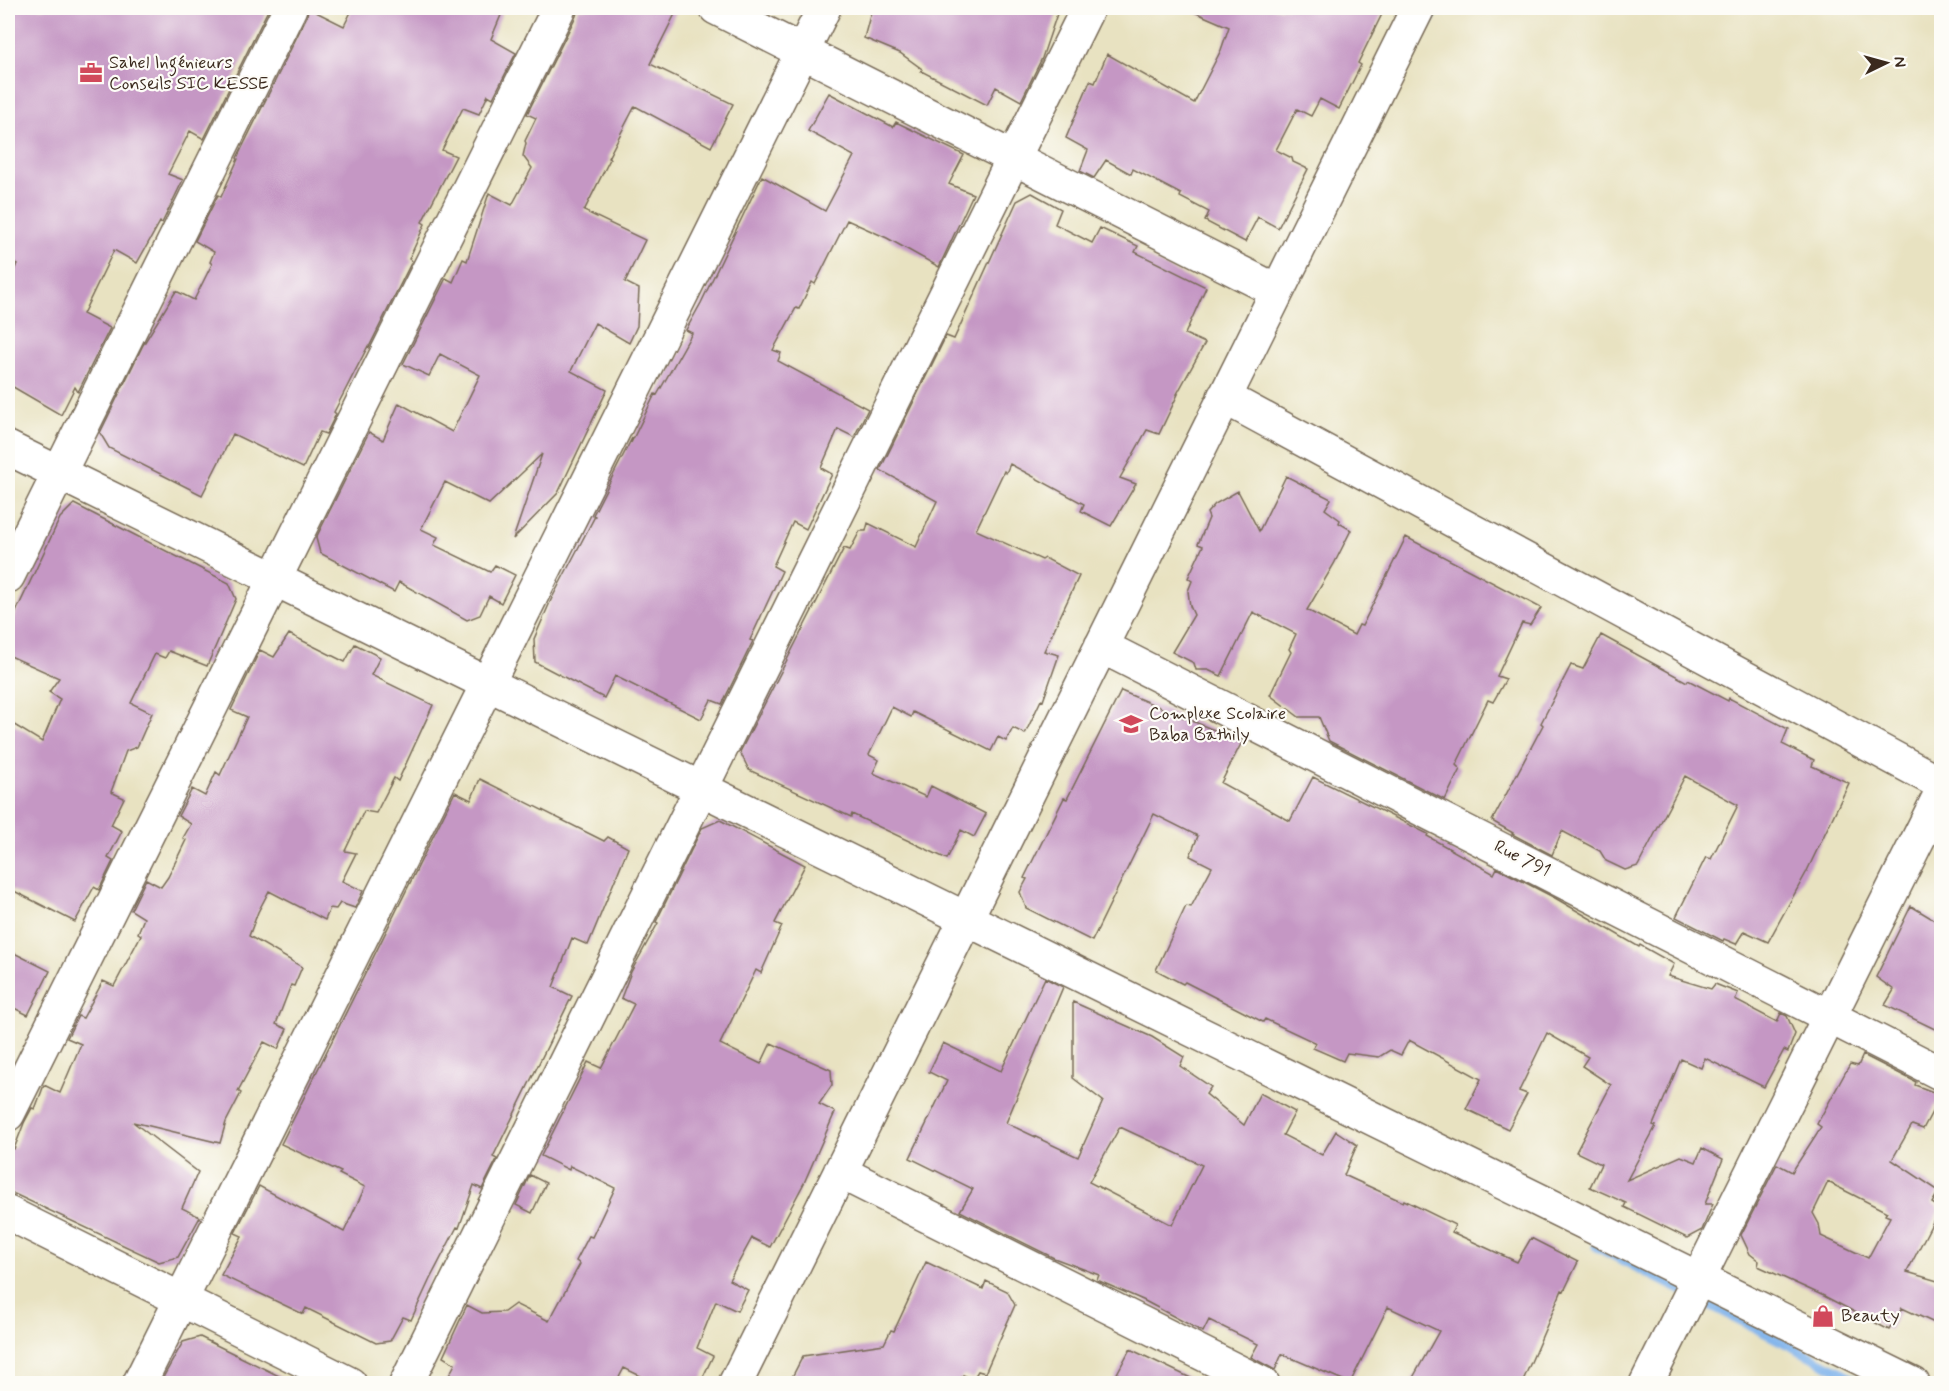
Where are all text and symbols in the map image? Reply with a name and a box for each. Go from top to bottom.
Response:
north arrow [1856,33,1916,93]
place label: Sahel Ingénieurs Conseils SIC KESSE [109,51,269,96]
text: N [1889,56,1910,68]
office icon: Sahel Ingénieurs Conseils SIC KESSE [78,60,104,86]
place label: Complexe Scolaire Baba Bathily [1149,702,1286,747]
school or university icon: Complexe Scolaire Baba Bathily [1118,711,1144,737]
street label: Rue 791 [1490,835,1554,883]
shop icon: Beauty [1810,1303,1836,1329]
place label: Beauty [1841,1304,1900,1328]

